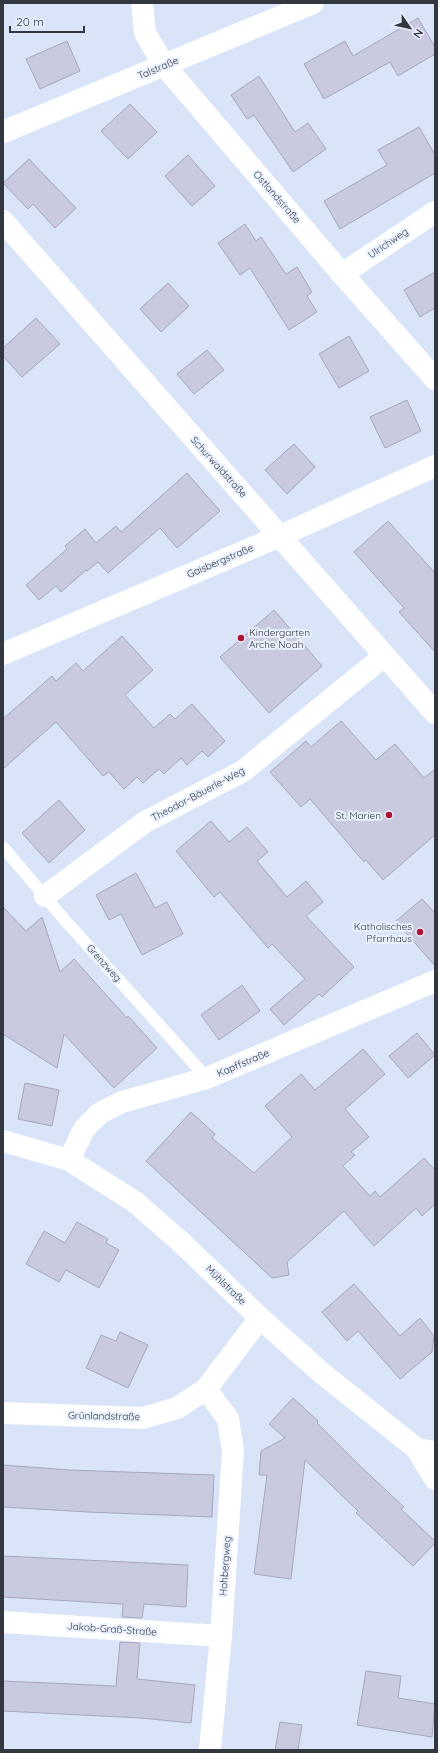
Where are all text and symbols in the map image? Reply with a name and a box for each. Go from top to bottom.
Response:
scale bar [10,8,84,34]
north arrow [390,8,430,48]
text: 20 m [16,14,44,29]
text: N [410,26,426,41]
street label: Talstraße [136,53,181,82]
street label: Ostlandstraße [251,168,304,226]
street label: Ulrichweg [365,225,411,261]
street label: Schurwaldstraße [188,434,250,501]
street label: Gaisbergstraße [185,541,256,581]
place label: Kindergarten Arche Noah [249,626,310,651]
marker: Kindergarten Arche Noah [236,633,246,643]
street label: Theodor-Bäuerle-Weg [149,764,247,824]
place label: St. Marien [336,809,381,822]
marker: St. Marien [384,810,394,820]
place label: Katholisches Pfarrhaus [354,920,412,945]
marker: Katholisches Pfarrhaus [415,927,425,937]
street label: Grenzweg [84,941,124,985]
street label: Kapffstraße [215,1046,271,1080]
street label: Mühlstraße [203,1262,249,1308]
street label: Grünlandstraße [68,1409,140,1423]
street label: Hohbergweg [216,1536,234,1596]
street label: Jakob-Graß-Straße [67,1619,158,1639]

